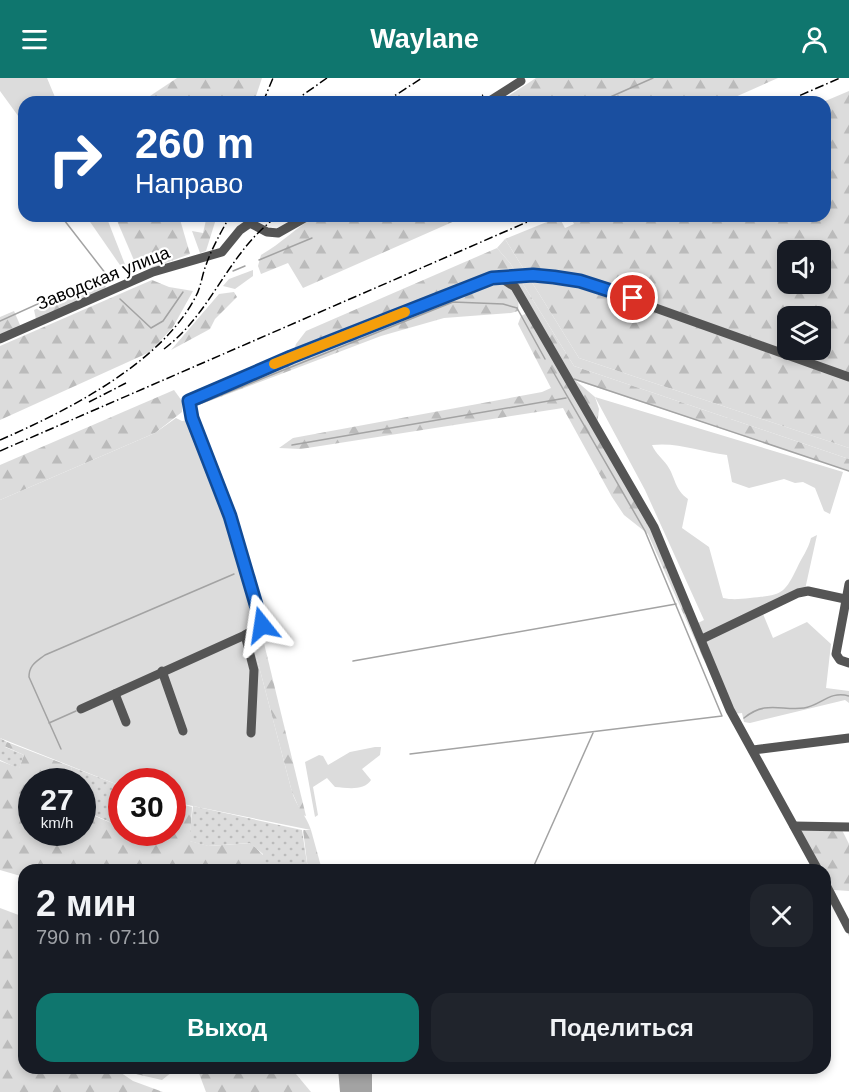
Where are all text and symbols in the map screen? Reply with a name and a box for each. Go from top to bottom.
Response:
icon: menu [18,23,51,56]
icon: person [798,23,831,56]
text: Waylane [370,24,479,54]
icon: right [36,120,114,198]
text: 260 m [135,120,254,167]
text: Направо [135,169,243,199]
map controls [777,240,831,360]
button: sound [777,240,831,294]
street label: Заводская улица [33,242,173,314]
pin [607,272,658,323]
icon: arrive [616,281,649,314]
button: layers [777,306,831,360]
position arrow [230,593,294,657]
speed limit sign: 30 [108,768,186,846]
text: 27 [40,783,74,816]
text: km/h [41,814,73,831]
text: 2 мин [36,883,137,924]
button: close [750,884,813,947]
text: 790 m · 07:10 [36,926,159,948]
button: Выход [36,993,419,1062]
button: Поделиться [431,993,813,1062]

